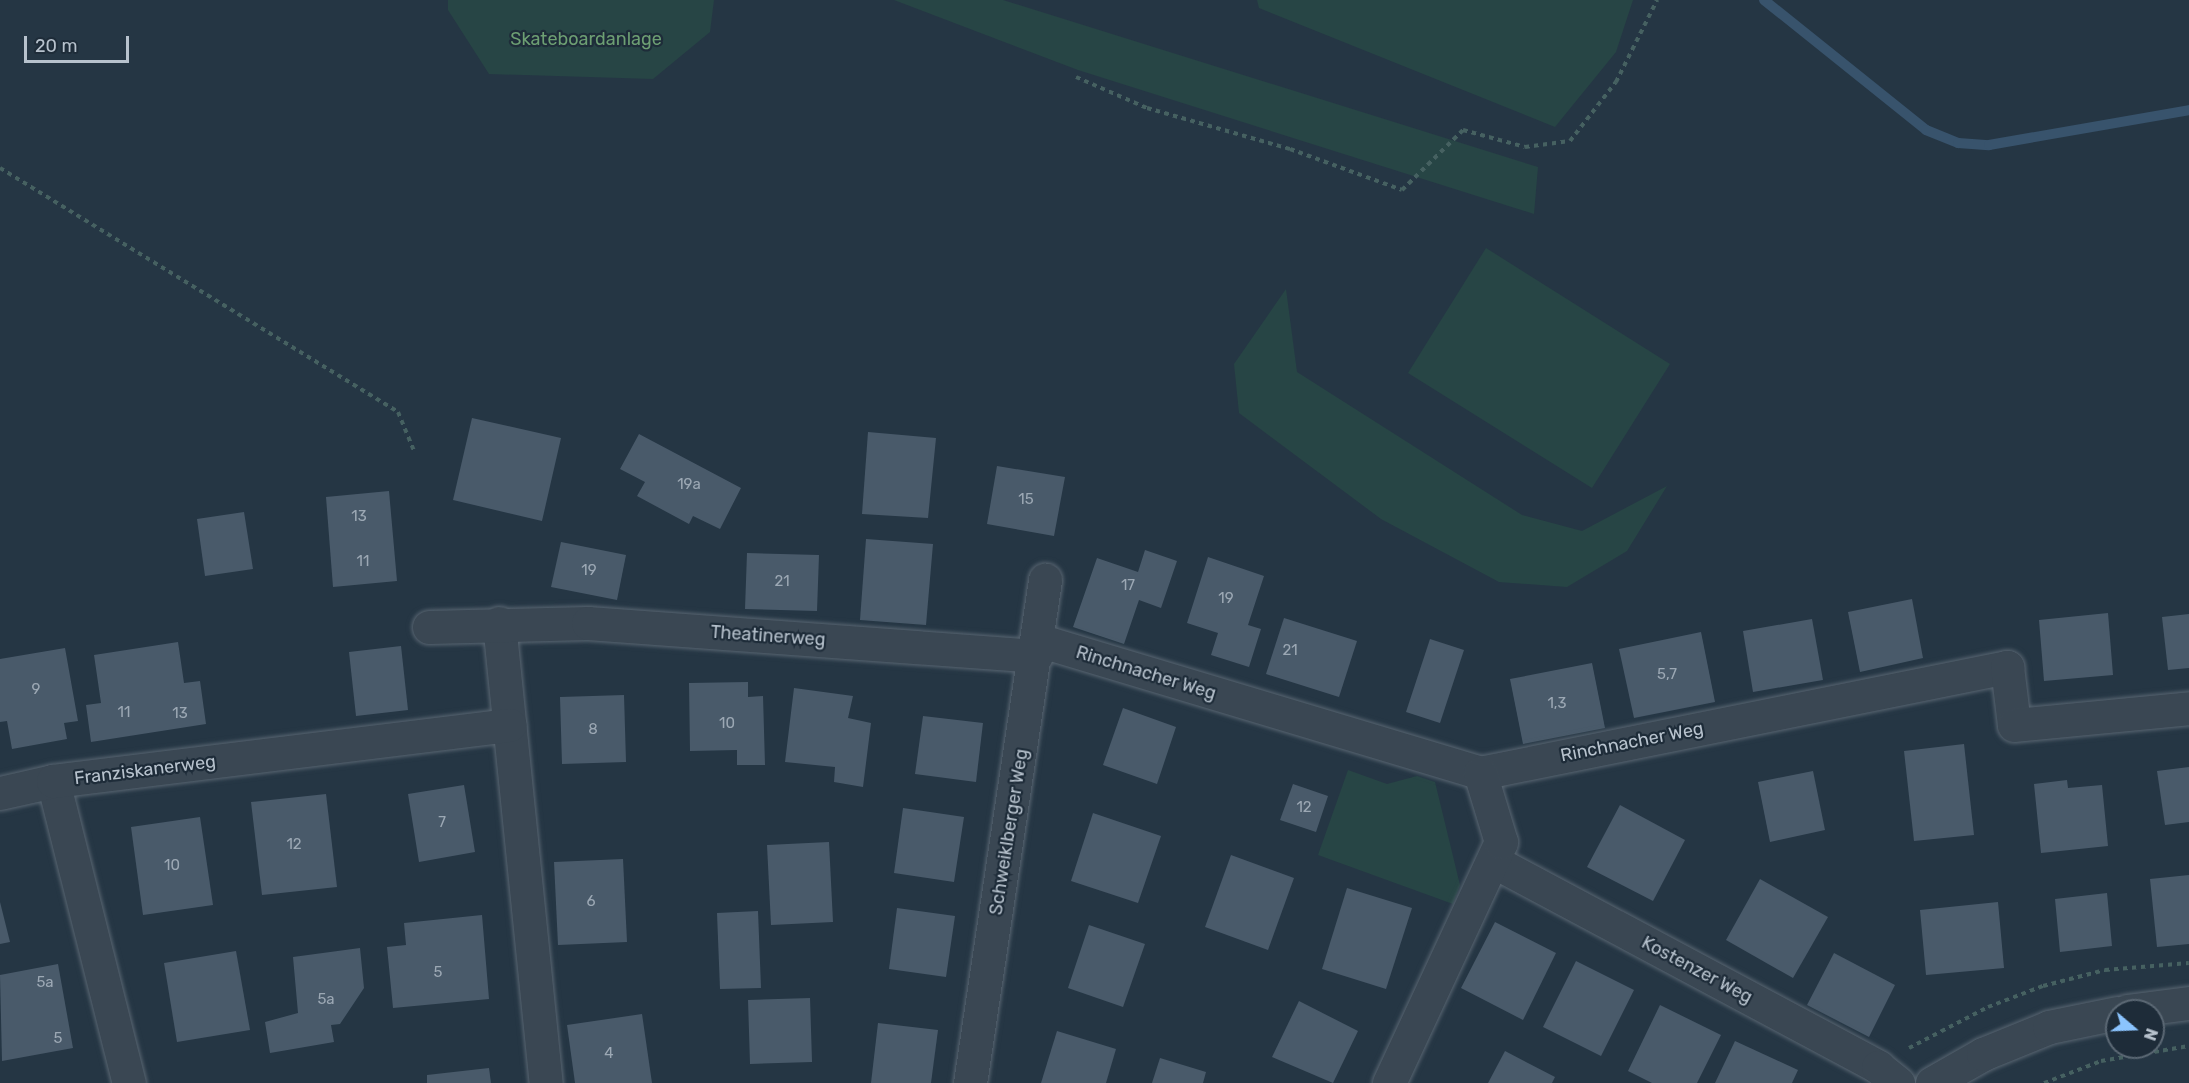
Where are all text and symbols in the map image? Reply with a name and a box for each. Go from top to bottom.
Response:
scale bar [27,24,132,62]
park label: Skateboardanlage [510,28,662,50]
text: 20 m [35,35,77,57]
house number: 19a [677,476,701,494]
house number: 15 [1018,491,1034,509]
house number: 13 [351,508,367,526]
house number: 11 [357,553,369,571]
house number: 19 [581,562,597,580]
house number: 21 [774,573,790,591]
house number: 17 [1121,577,1135,595]
house number: 19 [1218,590,1234,608]
street label: Theatinerweg [710,621,826,651]
street label: Rinchnacher Weg [1073,641,1219,705]
house number: 21 [1282,642,1298,660]
house number: 5,7 [1657,666,1677,684]
house number: 9 [32,681,40,699]
house number: 1,3 [1547,695,1567,713]
house number: 11 [118,704,130,722]
house number: 13 [172,705,188,723]
house number: 10 [719,715,735,733]
street label: Rinchnacher Weg [1558,717,1706,767]
house number: 8 [588,721,598,739]
street label: Schweiklberger Weg [985,747,1033,917]
street label: Franziskanerweg [73,751,217,789]
house number: 12 [1296,799,1312,817]
house number: 7 [438,814,446,832]
house number: 12 [286,836,302,854]
house number: 10 [164,857,180,875]
house number: 6 [586,893,596,911]
street label: Kostenzer Weg [1638,932,1756,1008]
house number: 5 [434,964,442,982]
house number: 5a [36,974,54,992]
house number: 5a [317,991,335,1009]
north arrow [2105,999,2165,1059]
text: N [2140,1026,2161,1043]
house number: 5 [54,1030,62,1048]
house number: 4 [604,1045,614,1063]

